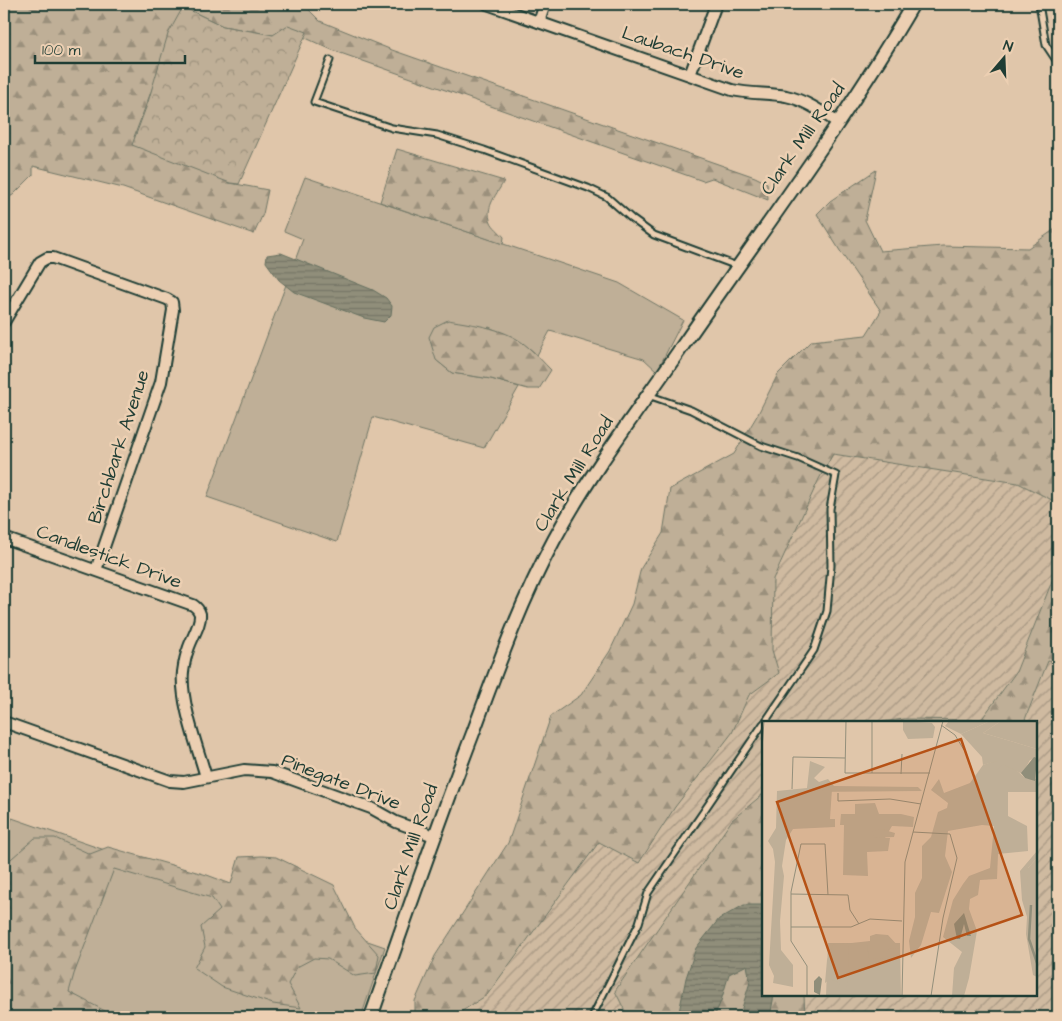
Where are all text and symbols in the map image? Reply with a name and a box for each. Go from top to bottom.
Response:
street label: Laubach Drive [618,19,748,87]
scale bar [35,32,185,64]
north arrow [980,32,1030,82]
text: N [1000,36,1016,58]
text: 100 m [42,40,81,61]
street label: Clark Mill Road [754,77,852,201]
street label: Birchbark Avenue [81,367,157,527]
street label: Clark Mill Road [528,411,620,537]
street label: Candlestick Drive [33,518,185,596]
inset map [762,721,1037,996]
street label: Pinegate Drive [277,747,404,818]
street label: Clark Mill Road [377,780,445,914]

